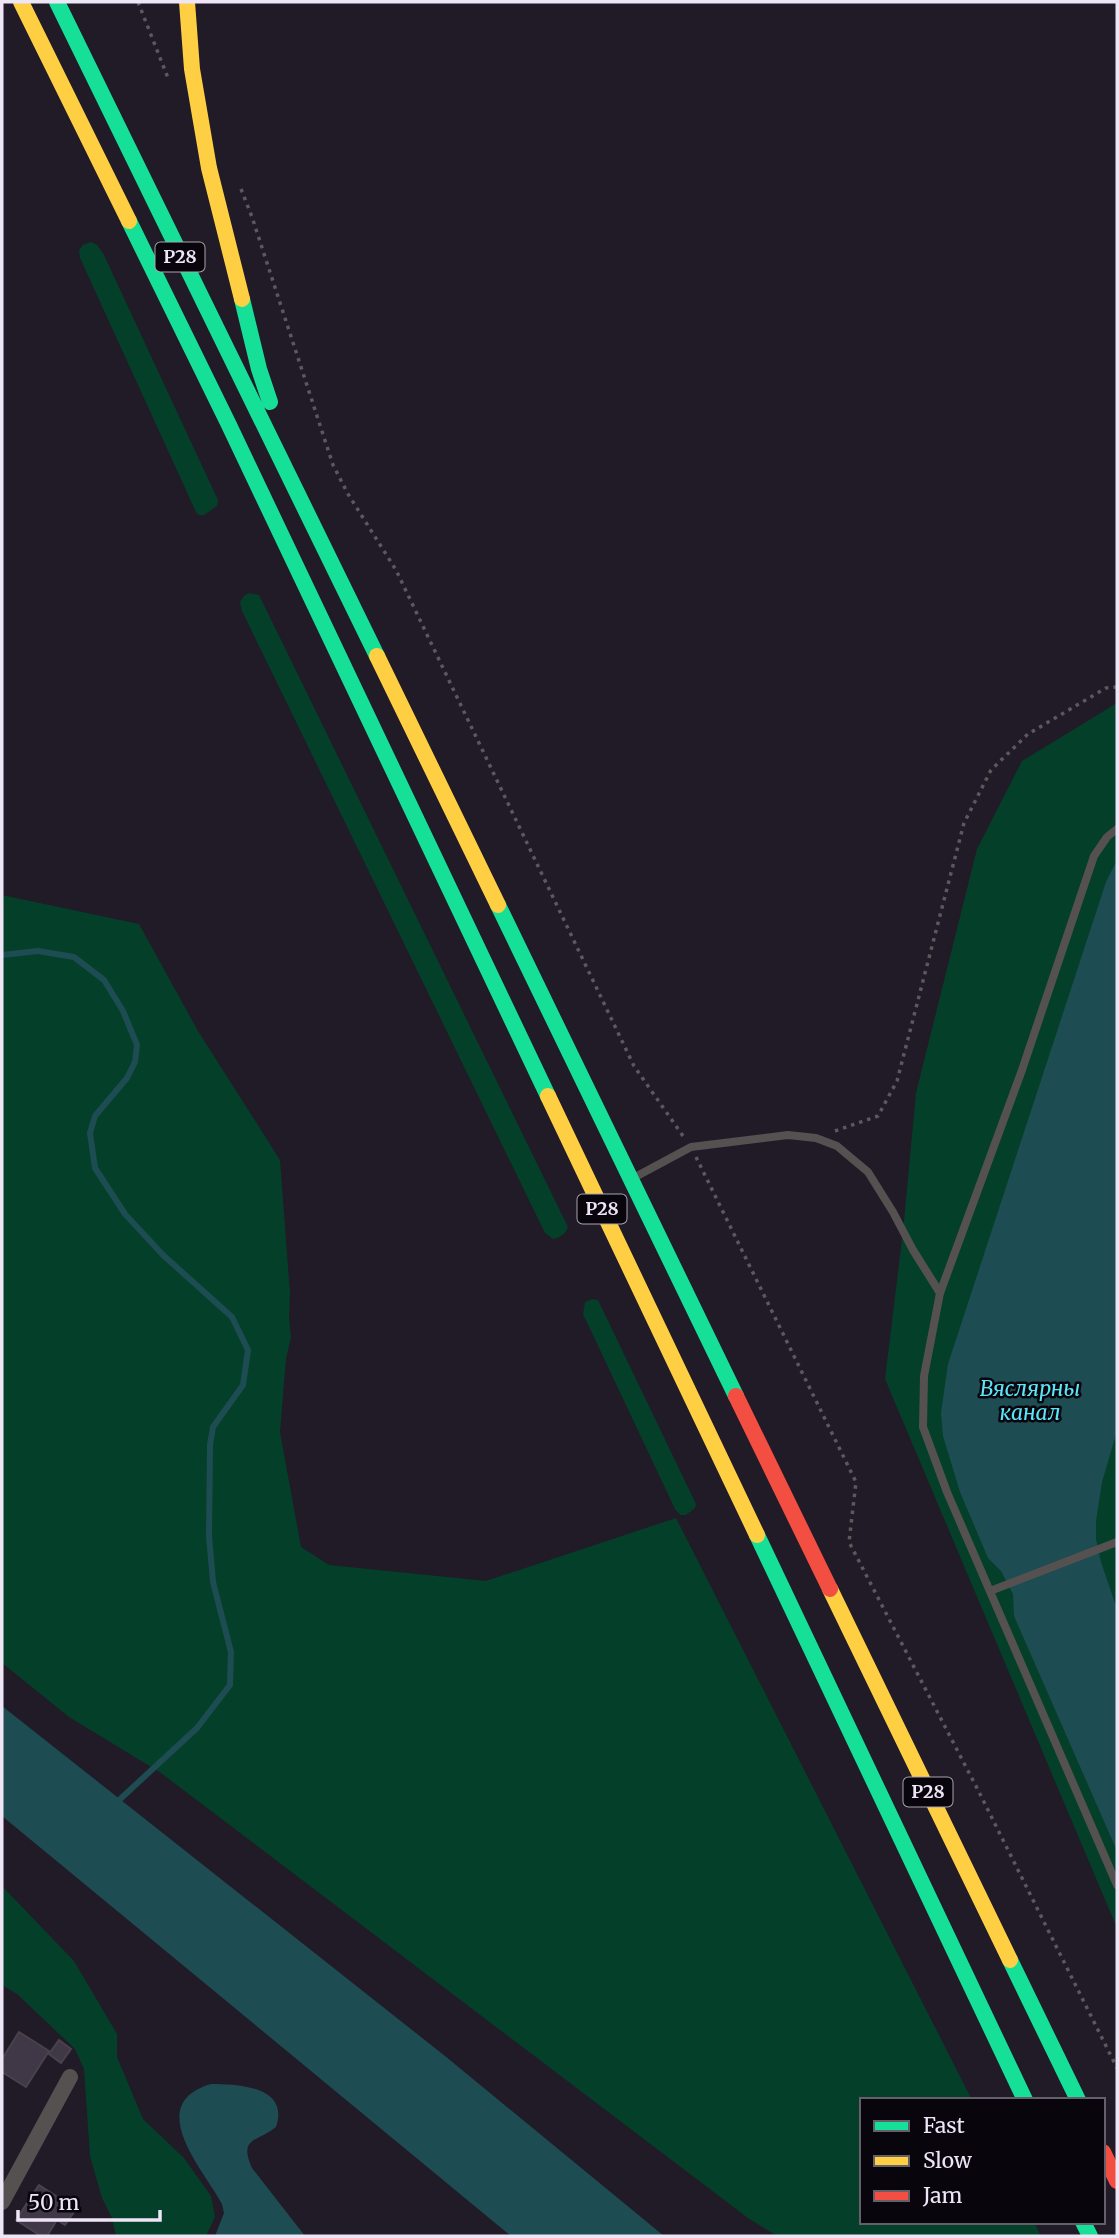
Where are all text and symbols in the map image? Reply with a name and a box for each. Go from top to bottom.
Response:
road number: Р28 [156,243,204,272]
road number: Р28 [578,1194,626,1224]
water label: Вяслярны канал [980,1375,1080,1426]
road number: Р28 [904,1778,953,1806]
legend [860,2098,1105,2224]
text: Fast [923,2112,965,2139]
text: Slow [923,2147,972,2174]
scale bar [18,2178,159,2222]
text: Jam [922,2182,962,2209]
text: 50 m [28,2189,79,2216]

